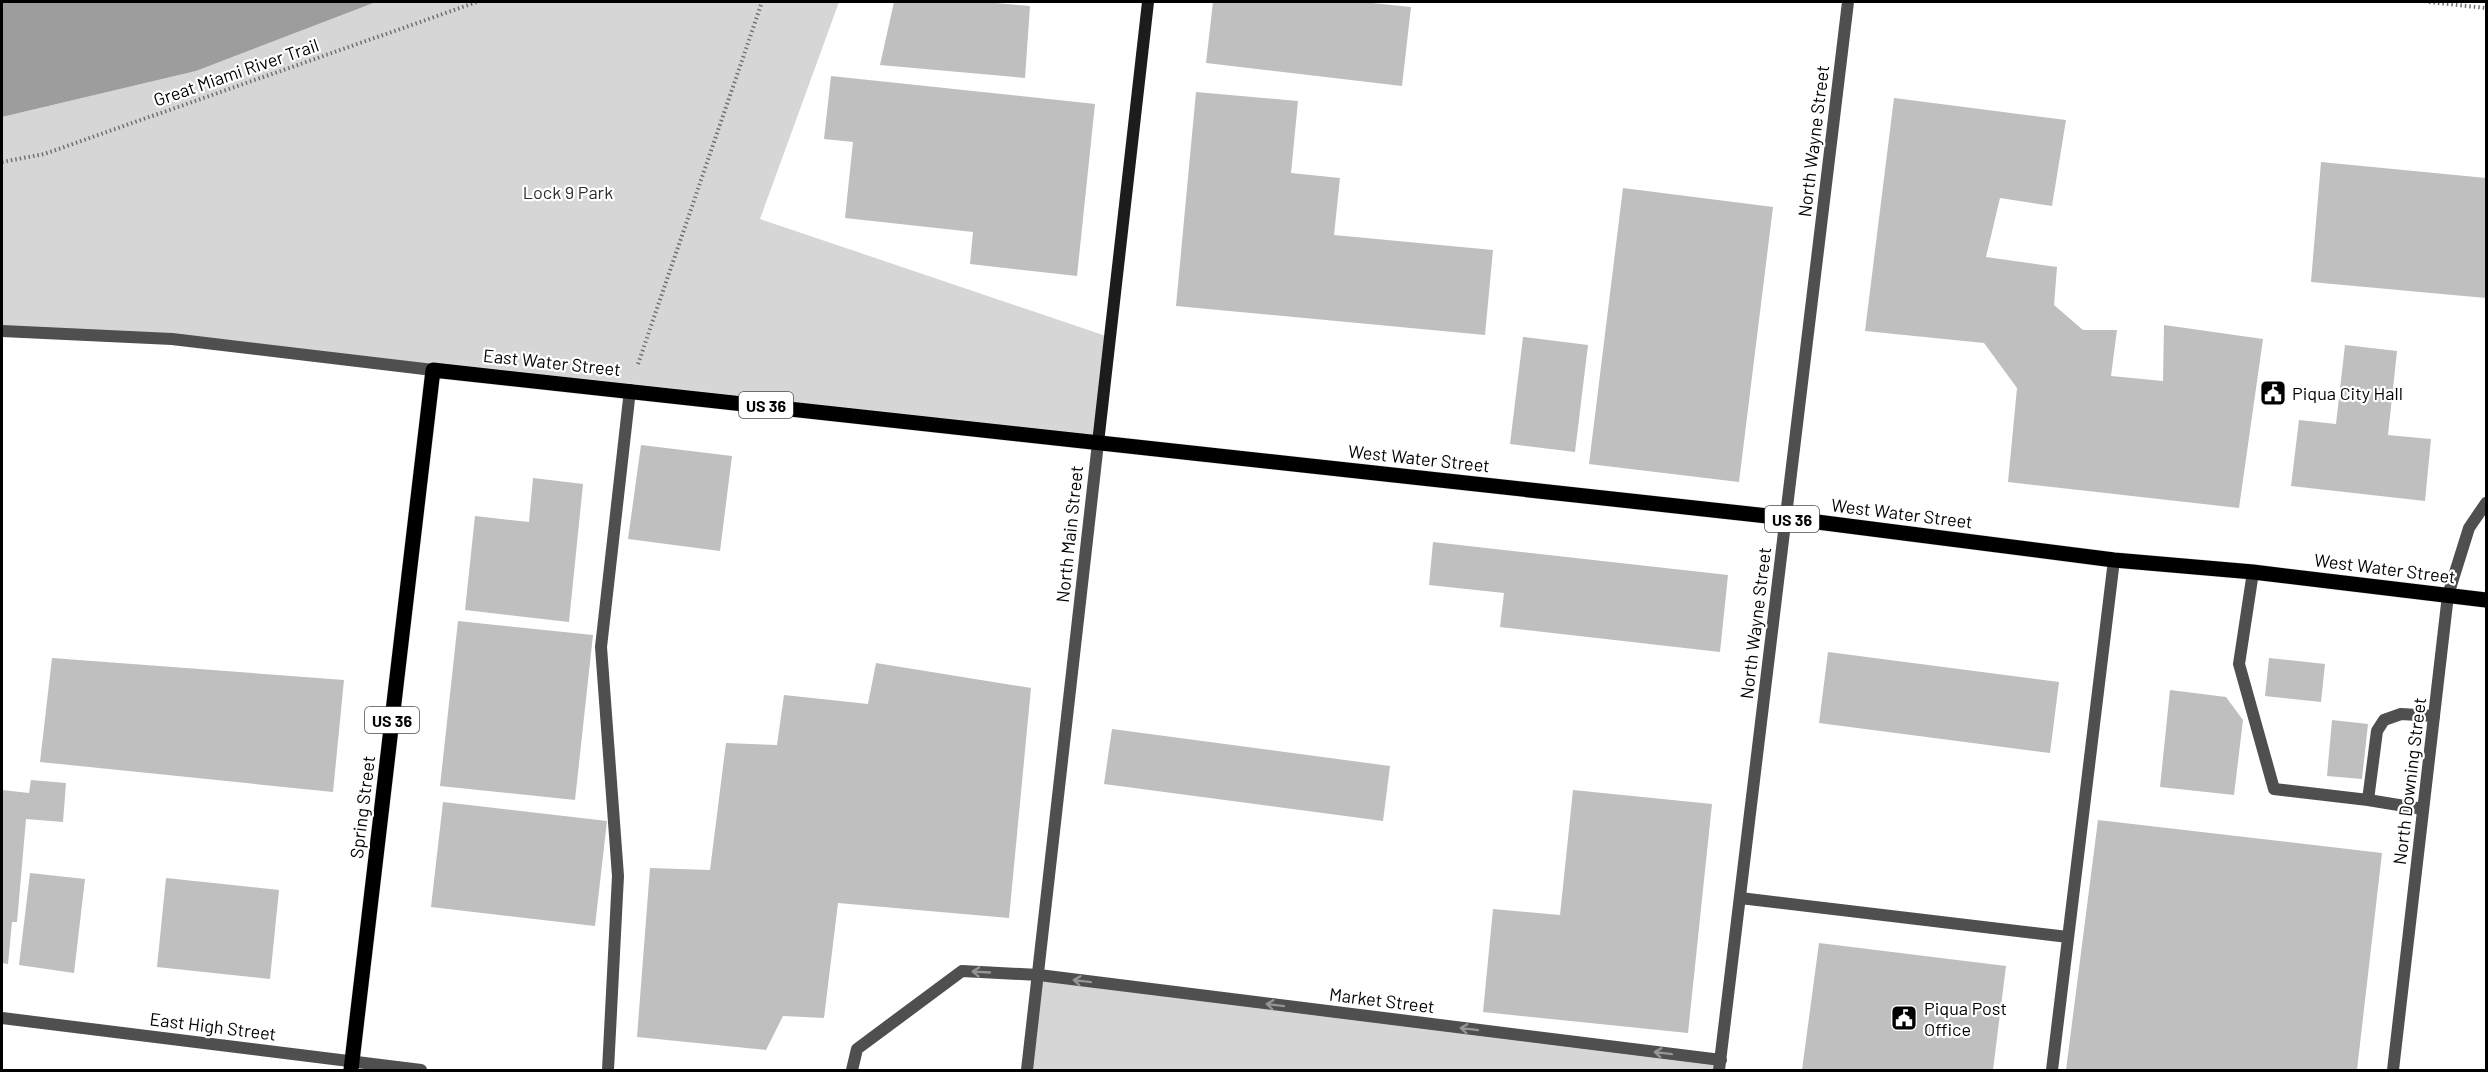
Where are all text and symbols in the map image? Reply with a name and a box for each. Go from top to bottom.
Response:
street label: Great Miami River Trail [150,33,322,111]
street label: North Wayne Street [1793,64,1833,218]
park label: Lock 9 Park [523,181,613,203]
street label: East Water Street [482,344,622,380]
public building icon: Piqua City Hall [2258,378,2288,408]
place label: Piqua City Hall [2292,382,2403,404]
road number: US 36 [739,392,793,418]
street label: West Water Street [1347,440,1491,476]
street label: North Main Street [1051,464,1087,604]
street label: West Water Street [1830,493,1974,533]
road number: US 36 [1765,506,1819,532]
street label: North Wayne Street [1735,546,1775,700]
street label: West Water Street [2313,548,2457,588]
street label: North Downing Street [2388,696,2430,866]
road number: US 36 [365,707,419,733]
street label: Spring Street [345,754,379,860]
one-way arrow [971,966,991,977]
one-way arrow [1073,975,1092,986]
street label: Market Street [1328,983,1436,1017]
place label: Piqua Post Office [1924,997,2007,1040]
one-way arrow [1266,999,1286,1010]
public building icon: Piqua Post Office [1889,1003,1919,1033]
street label: East High Street [148,1007,278,1045]
one-way arrow [1460,1023,1479,1034]
one-way arrow [1653,1047,1673,1058]

